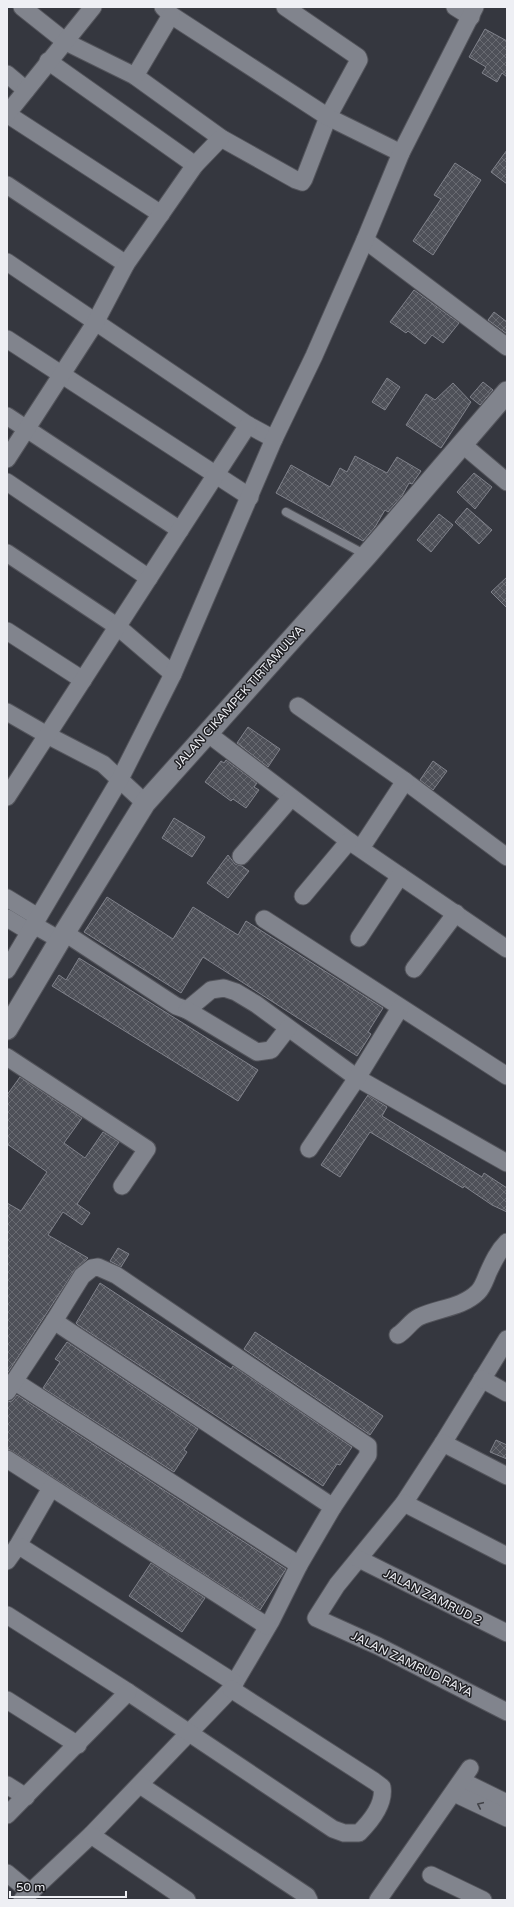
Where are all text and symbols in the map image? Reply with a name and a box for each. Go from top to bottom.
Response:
street label: JALAN CIKAMPEK TIRTAMULYA [171,623,307,771]
street label: JALAN ZAMRUD 2 [382,1566,484,1628]
street label: JALAN ZAMRUD RAYA [349,1628,475,1700]
one-way arrow [477,1802,485,1810]
scale bar [10,1873,126,1899]
text: 50 m [16,1880,45,1894]

